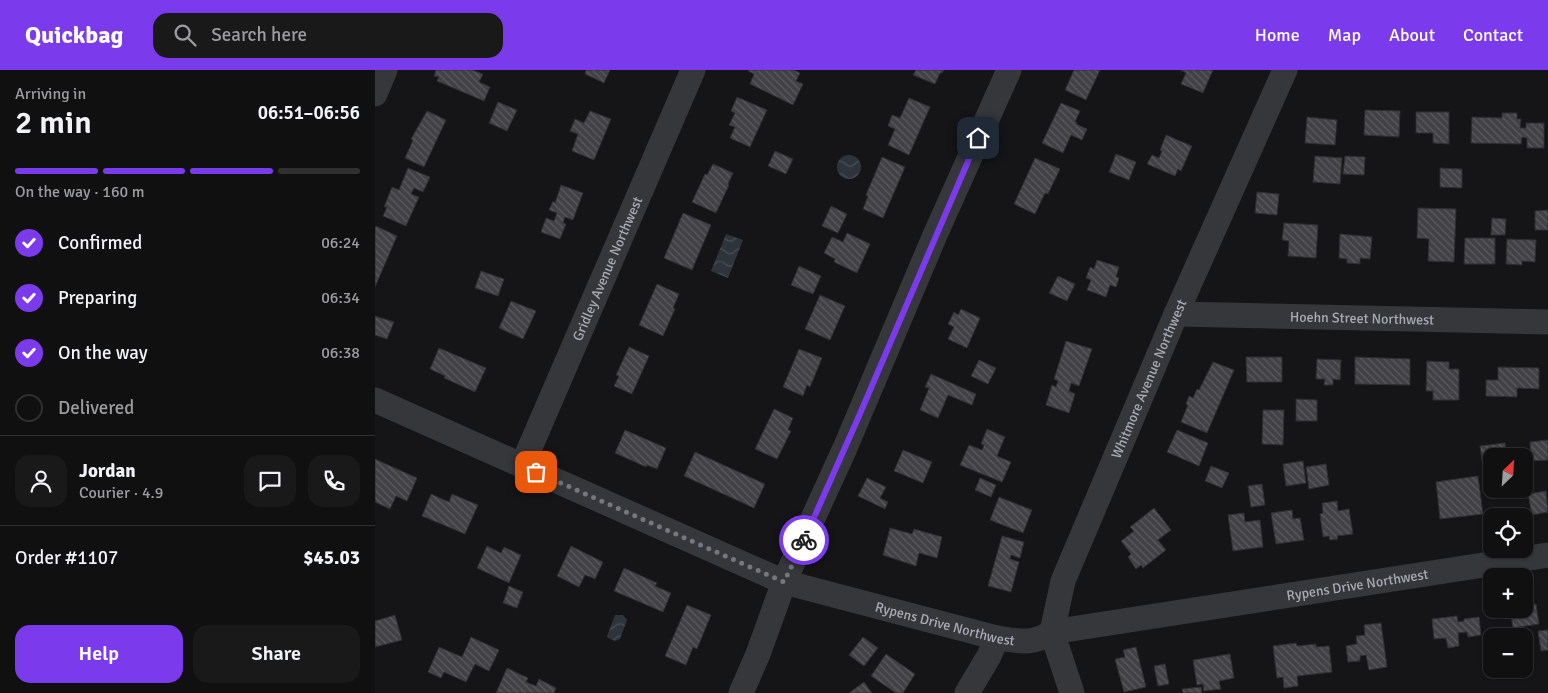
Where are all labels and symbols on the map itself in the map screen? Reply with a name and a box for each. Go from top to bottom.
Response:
pin [957,117,999,159]
street label: Gridley Avenue Northwest [569,194,646,343]
street label: Whitmore Avenue Northwest [1107,297,1190,461]
street label: Hoehn Street Northwest [1290,308,1434,328]
north arrow [1483,448,1533,498]
pin [515,451,557,493]
courier [779,515,829,565]
street label: Rypens Drive Northwest [1285,565,1430,604]
street label: Rypens Drive Northwest [873,598,1016,649]

